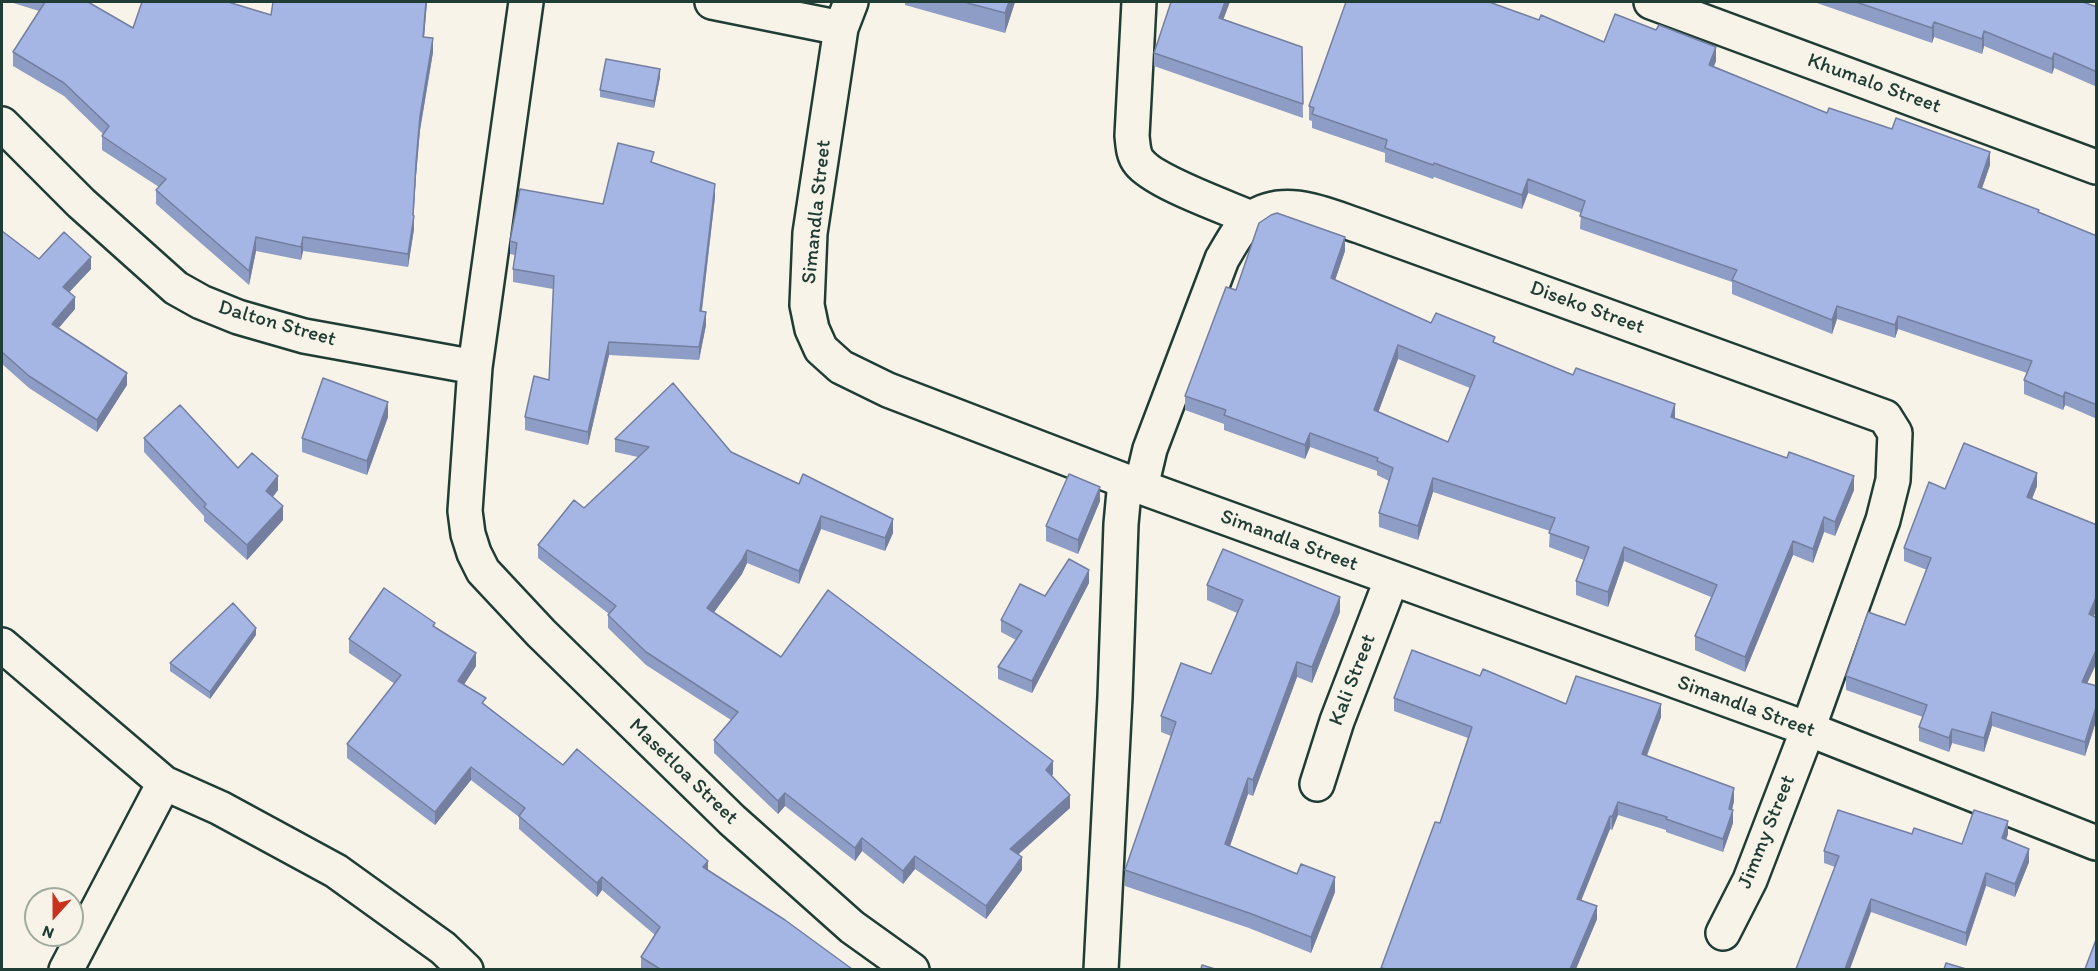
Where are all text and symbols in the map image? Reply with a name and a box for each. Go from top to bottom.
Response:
street label: Khumalo Street [1804,48,1944,120]
street label: Simandla Street [797,139,837,285]
street label: Diseko Street [1526,276,1648,340]
street label: Dalton Street [215,295,339,353]
street label: Simandla Street [1217,504,1361,578]
street label: Kali Street [1324,631,1382,729]
street label: Simandla Street [1674,670,1818,744]
street label: Masetloa Street [623,713,743,831]
street label: Jimmy Street [1733,771,1801,893]
north arrow [24,887,84,947]
text: N [40,922,57,943]

